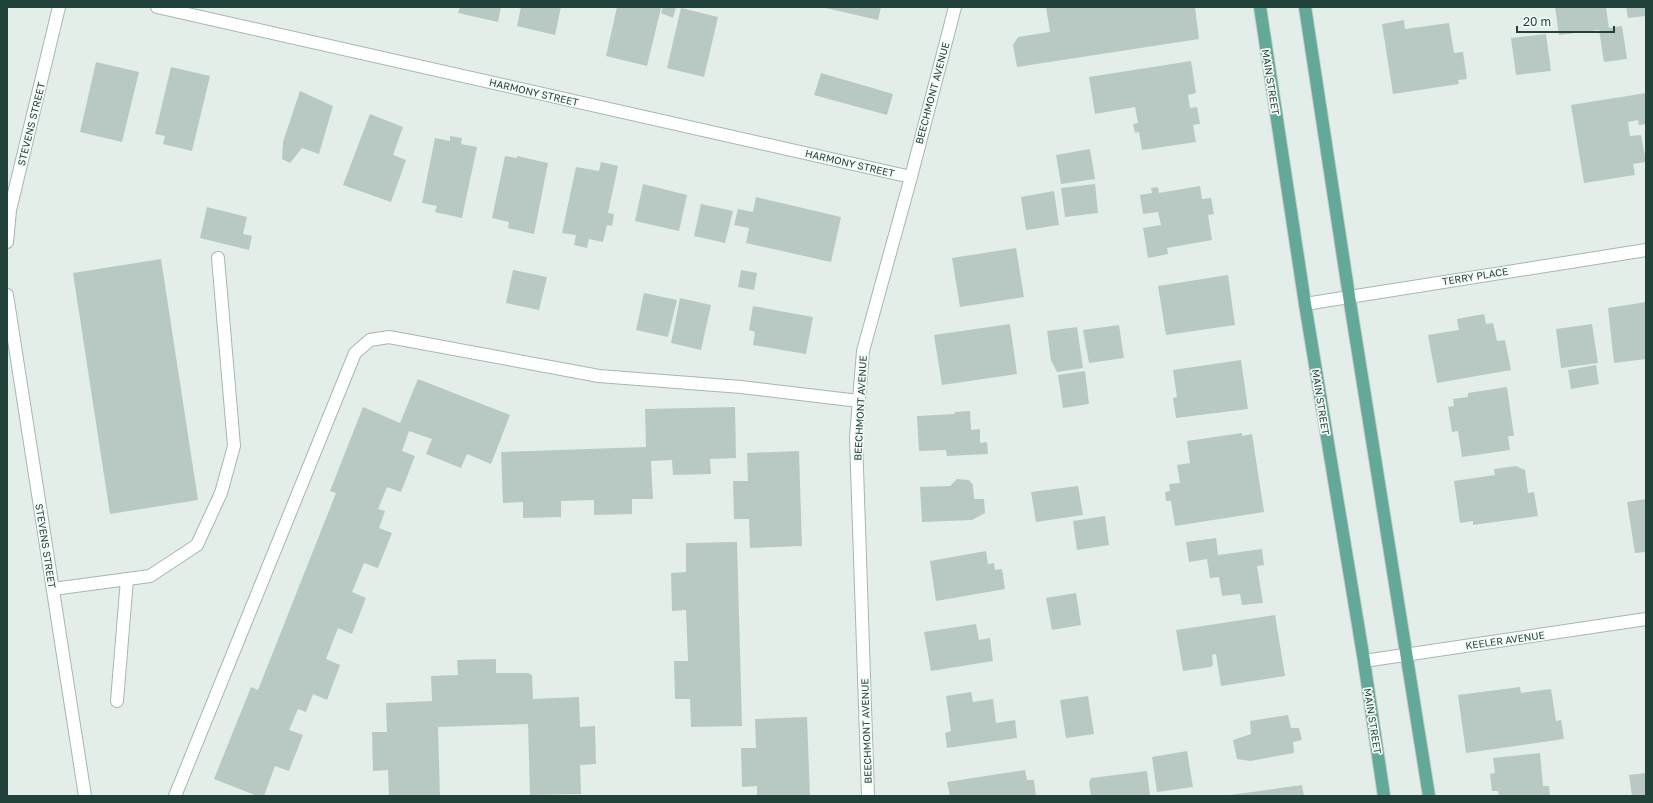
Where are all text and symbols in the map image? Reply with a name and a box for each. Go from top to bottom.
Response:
scale bar [1517,8,1614,34]
text: 20 m [1523,14,1551,29]
street label: BEECHMONT AVENUE [913,41,951,145]
street label: MAIN STREET [1260,48,1282,116]
street label: HARMONY STREET [488,76,580,108]
street label: STEVENS STREET [15,81,47,167]
street label: HARMONY STREET [804,147,896,179]
street label: TERRY PLACE [1441,265,1509,287]
street label: BEECHMONT AVENUE [851,355,869,461]
street label: MAIN STREET [1310,368,1332,436]
street label: STEVENS STREET [33,503,59,589]
street label: KEELER AVENUE [1465,629,1545,651]
street label: BEECHMONT AVENUE [858,678,874,784]
street label: MAIN STREET [1362,687,1384,755]

